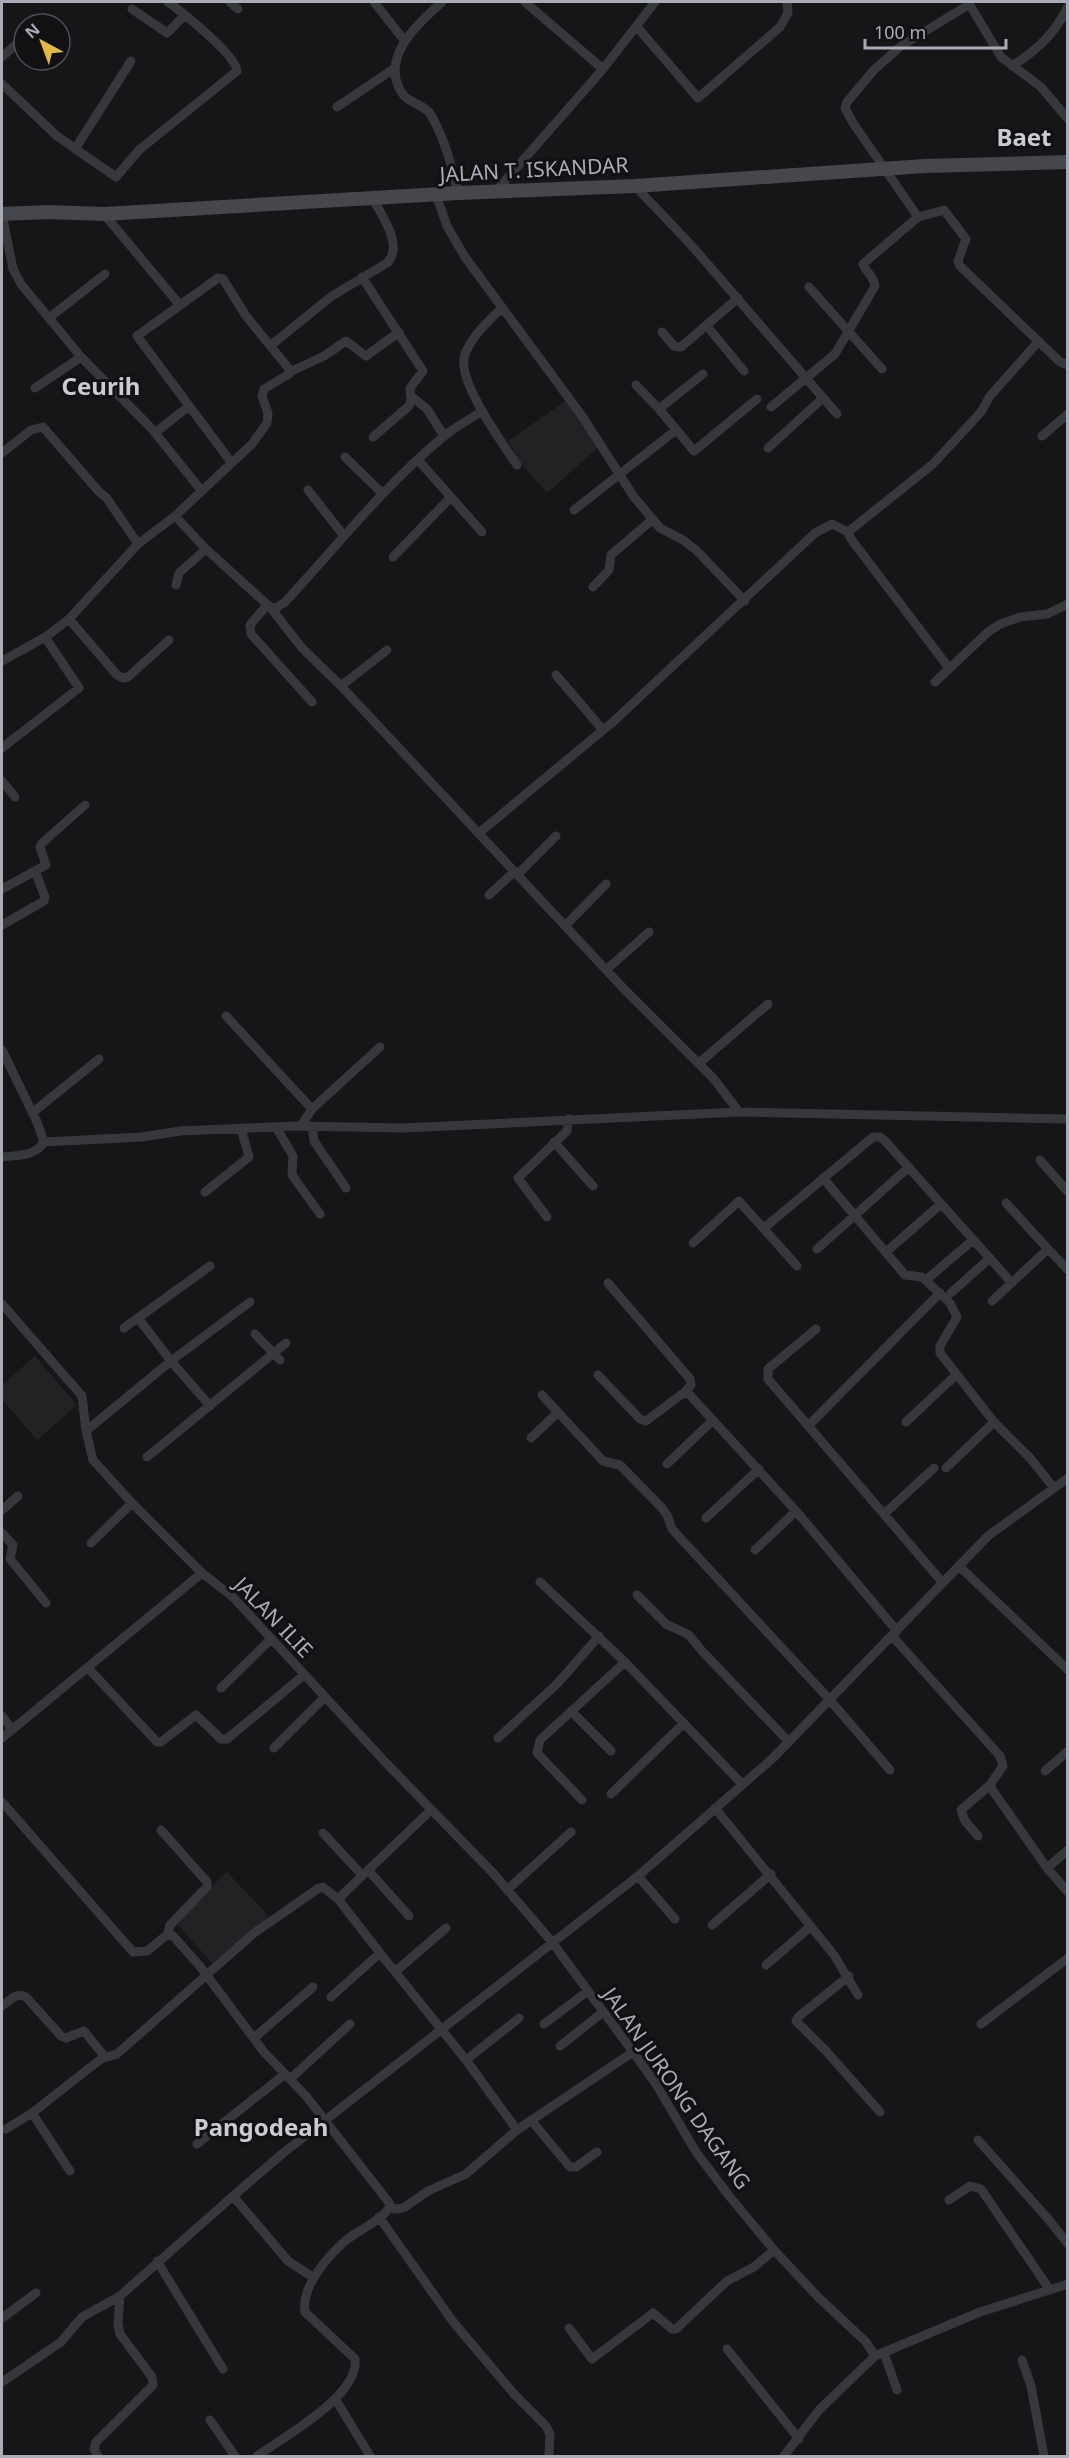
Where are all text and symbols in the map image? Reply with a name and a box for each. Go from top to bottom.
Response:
north arrow [12,12,72,72]
scale bar [865,12,1006,50]
text: N [20,18,44,43]
text: 100 m [874,20,926,44]
district label: Baet [996,120,1052,153]
street label: JALAN T. ISKANDAR [437,150,629,188]
district label: Ceurih [62,369,140,402]
street label: JALAN ILIE [227,1569,319,1663]
street label: JALAN JURONG DAGANG [596,1980,757,2194]
district label: Pangodeah [194,2110,328,2143]

